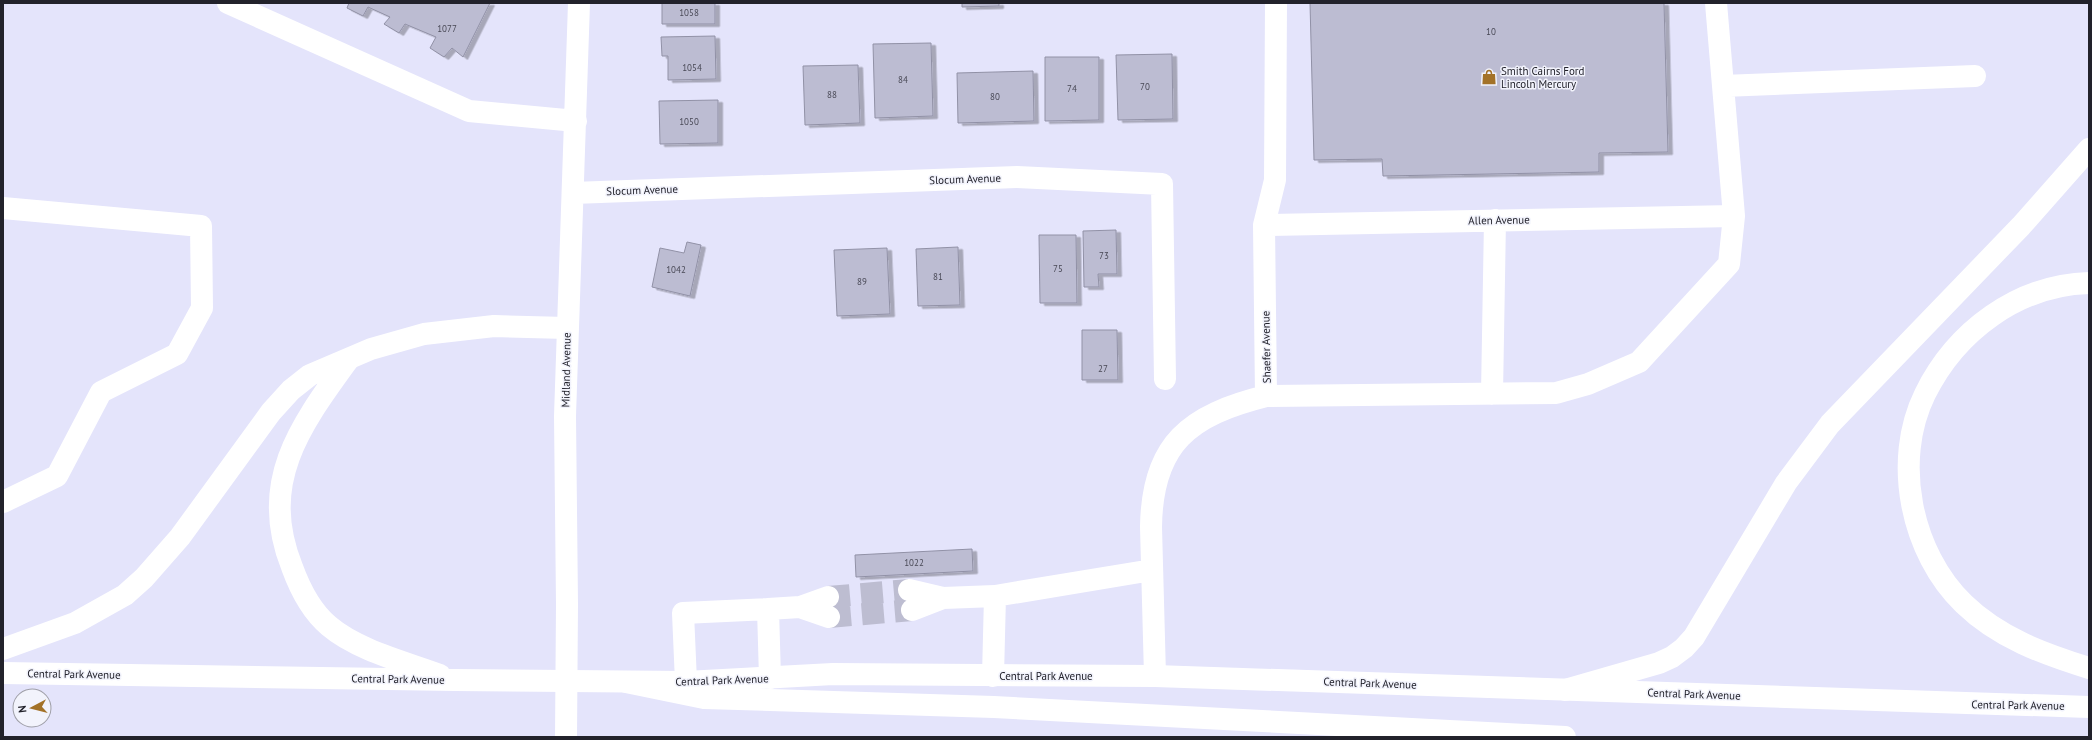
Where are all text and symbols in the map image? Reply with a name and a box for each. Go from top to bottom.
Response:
house number: 1058 [679,7,699,18]
house number: 1077 [437,23,457,34]
house number: 10 [1486,26,1496,37]
house number: 1054 [682,62,702,73]
place label: Smith Cairns Ford Lincoln Mercury [1501,64,1585,91]
shop icon: Smith Cairns Ford Lincoln Mercury [1480,68,1498,86]
house number: 84 [898,74,908,85]
house number: 70 [1140,81,1150,92]
house number: 74 [1067,83,1077,94]
house number: 88 [827,89,837,100]
house number: 80 [990,91,1000,102]
house number: 1050 [679,116,699,127]
street label: Slocum Avenue [929,171,1001,187]
street label: Slocum Avenue [606,182,678,198]
street label: Allen Avenue [1468,212,1530,228]
house number: 73 [1099,250,1109,261]
house number: 75 [1053,263,1063,274]
house number: 1042 [666,264,686,275]
house number: 81 [933,271,943,282]
house number: 89 [857,276,867,287]
street label: Shaefer Avenue [1258,310,1274,383]
street label: Midland Avenue [558,332,574,408]
house number: 27 [1098,363,1108,374]
house number: 1022 [904,557,924,568]
street label: Central Park Avenue [27,666,121,682]
street label: Central Park Avenue [999,669,1093,683]
street label: Central Park Avenue [351,671,445,687]
street label: Central Park Avenue [675,671,769,689]
street label: Central Park Avenue [1323,674,1417,692]
street label: Central Park Avenue [1647,685,1741,703]
north arrow [12,688,52,728]
street label: Central Park Avenue [1971,697,2065,713]
text: N [15,705,29,714]

